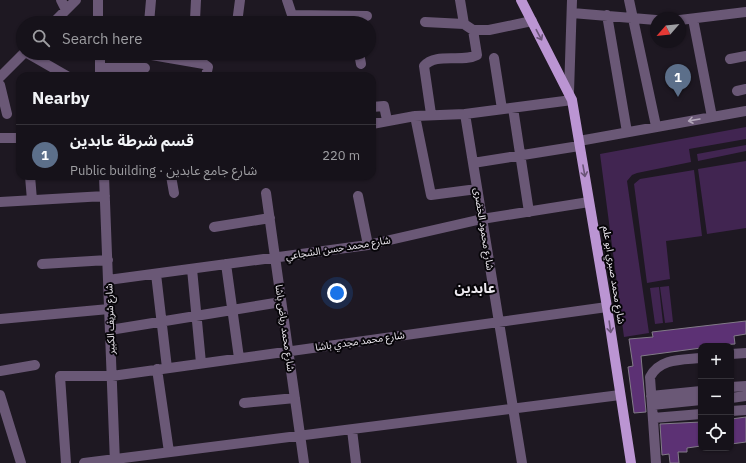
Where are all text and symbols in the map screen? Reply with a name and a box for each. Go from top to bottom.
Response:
north arrow [650,12,686,48]
search box [16,16,376,60]
icon: search [30,27,52,49]
text: Search here [62,29,142,48]
one-way arrow [536,29,543,41]
pin: 1 [665,64,691,97]
text: Nearby [32,87,90,109]
one-way arrow [688,116,701,124]
text: قسم شرطة عابدين [70,131,194,150]
text: 1 [41,147,49,164]
text: 220 m [322,147,360,164]
text: Public building · شارع جامع عابدين [70,162,257,179]
one-way arrow [580,164,588,177]
street label: شارع محمود الخضرى [470,187,497,272]
street label: شارع محمد صبري ابو علم [599,225,628,325]
street label: شارع محمد حسن الشجاعي [285,233,392,264]
district label: عابدين [455,279,496,297]
street label: شارع شريف الكبير [102,283,119,356]
your location [327,283,347,303]
street label: شارع محمد رياض باشا [271,284,298,373]
one-way arrow [606,320,614,333]
street label: شارع محمد مجدي باشا [314,328,406,355]
map controls [698,343,734,451]
button: + [698,343,734,379]
button: − [698,379,734,415]
button: locate [698,415,734,451]

